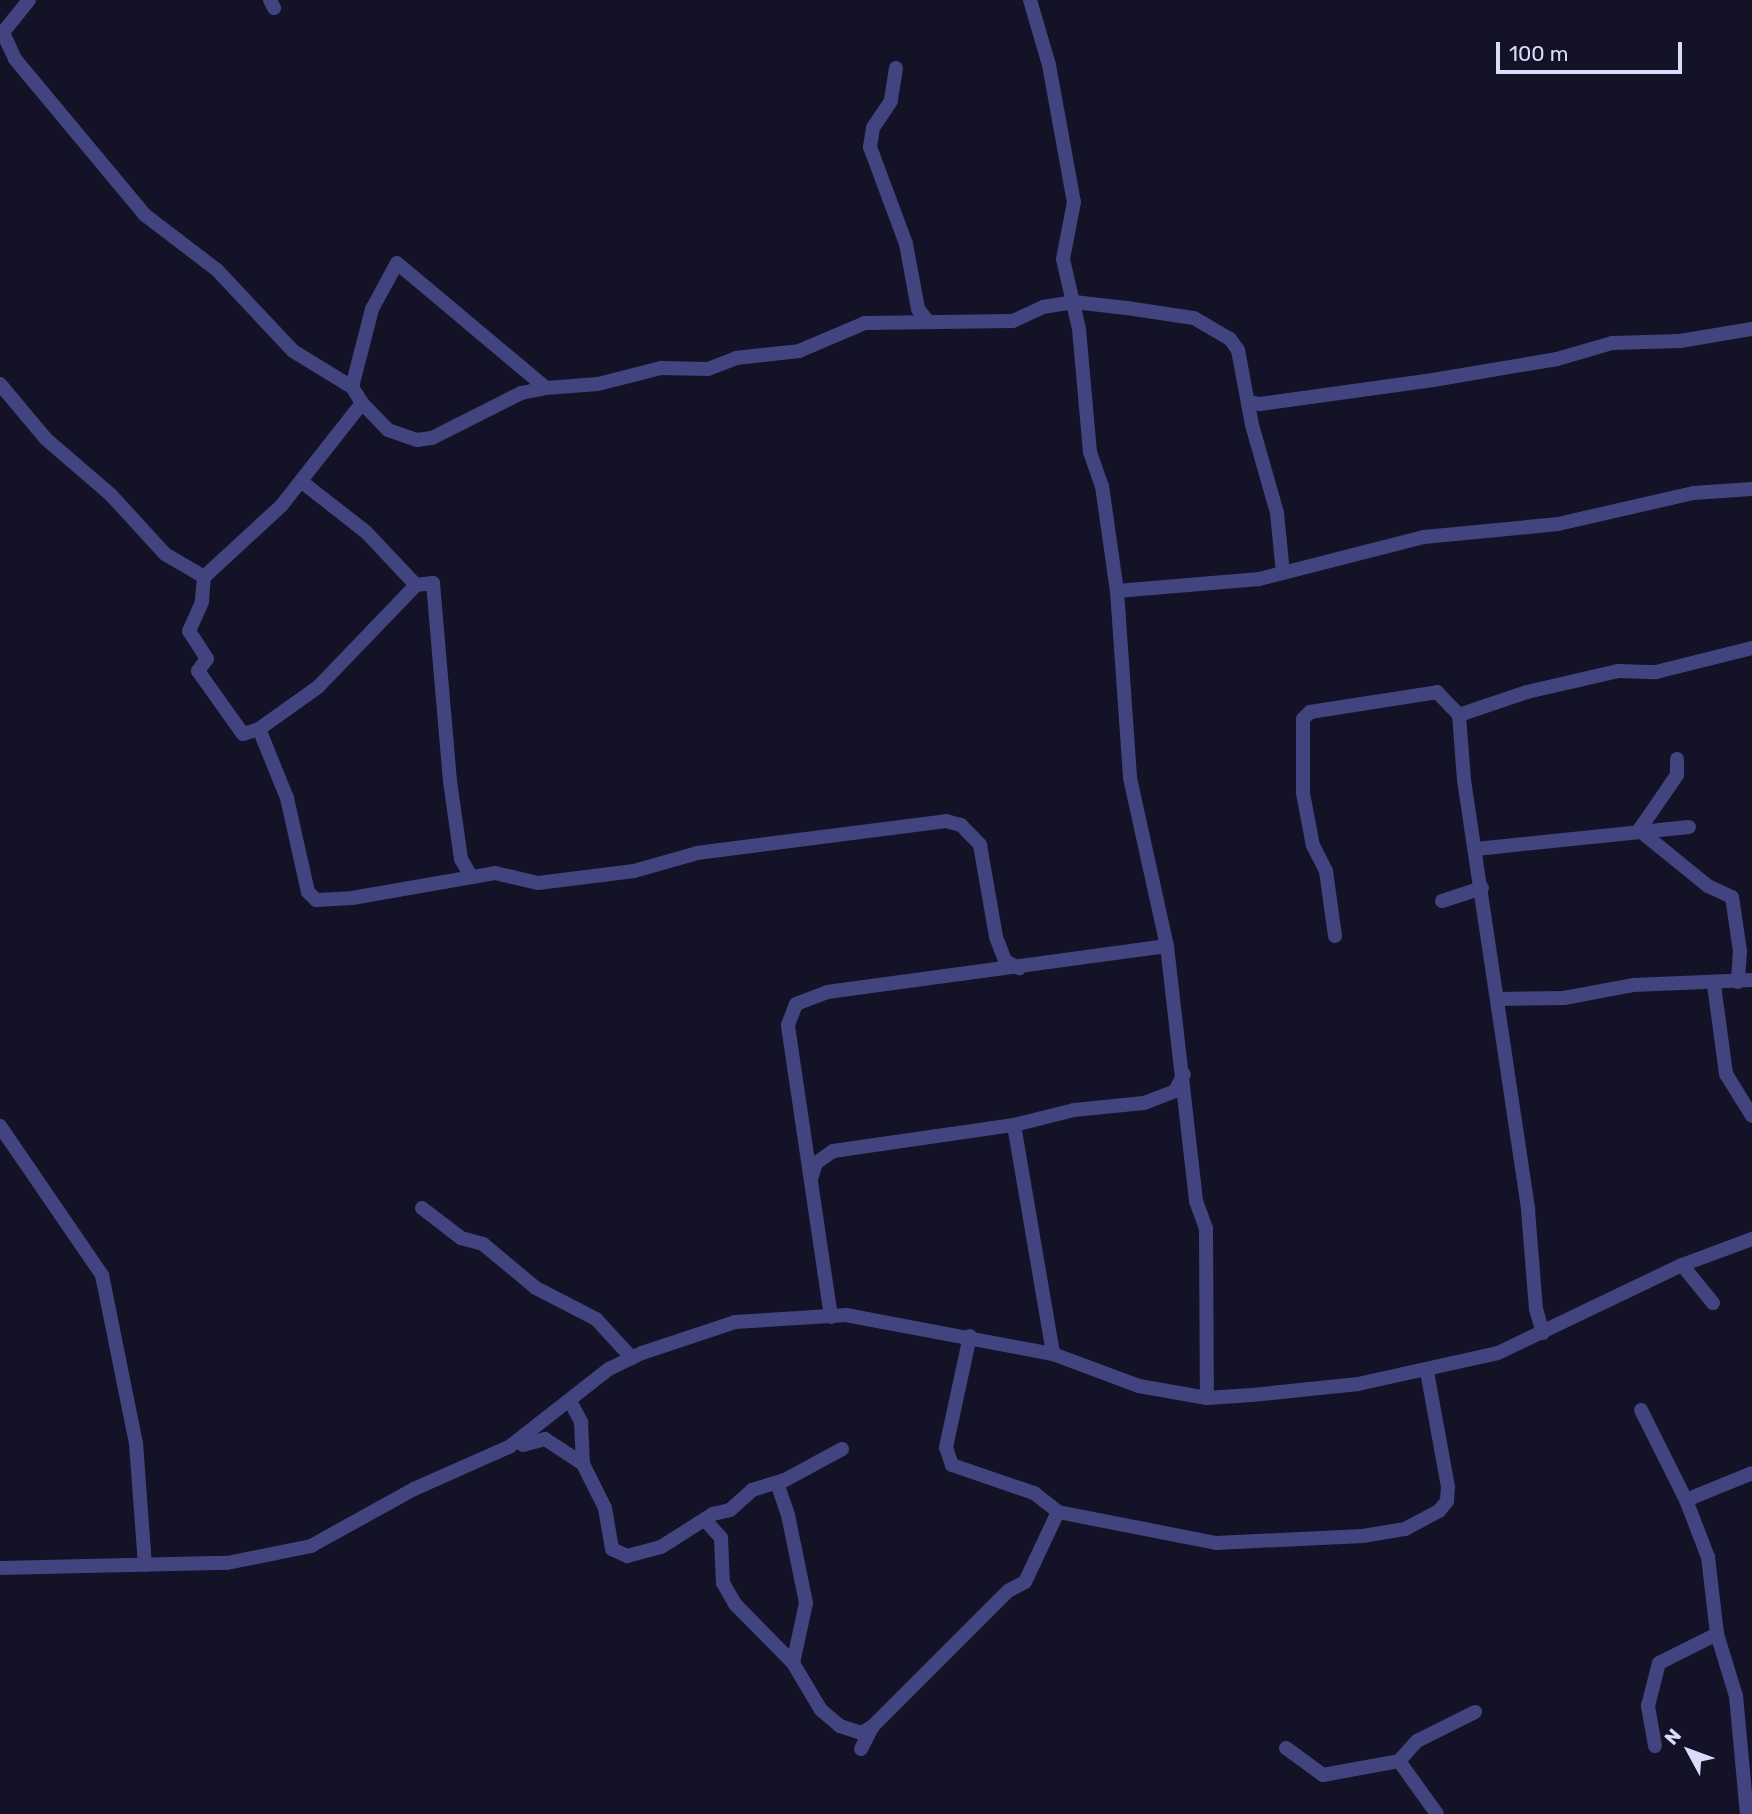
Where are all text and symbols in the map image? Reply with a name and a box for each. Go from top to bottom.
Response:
scale bar [1500,28,1686,72]
text: 100 m [1509,41,1568,66]
north arrow [1654,1716,1724,1786]
text: N [1660,1724,1686,1750]

